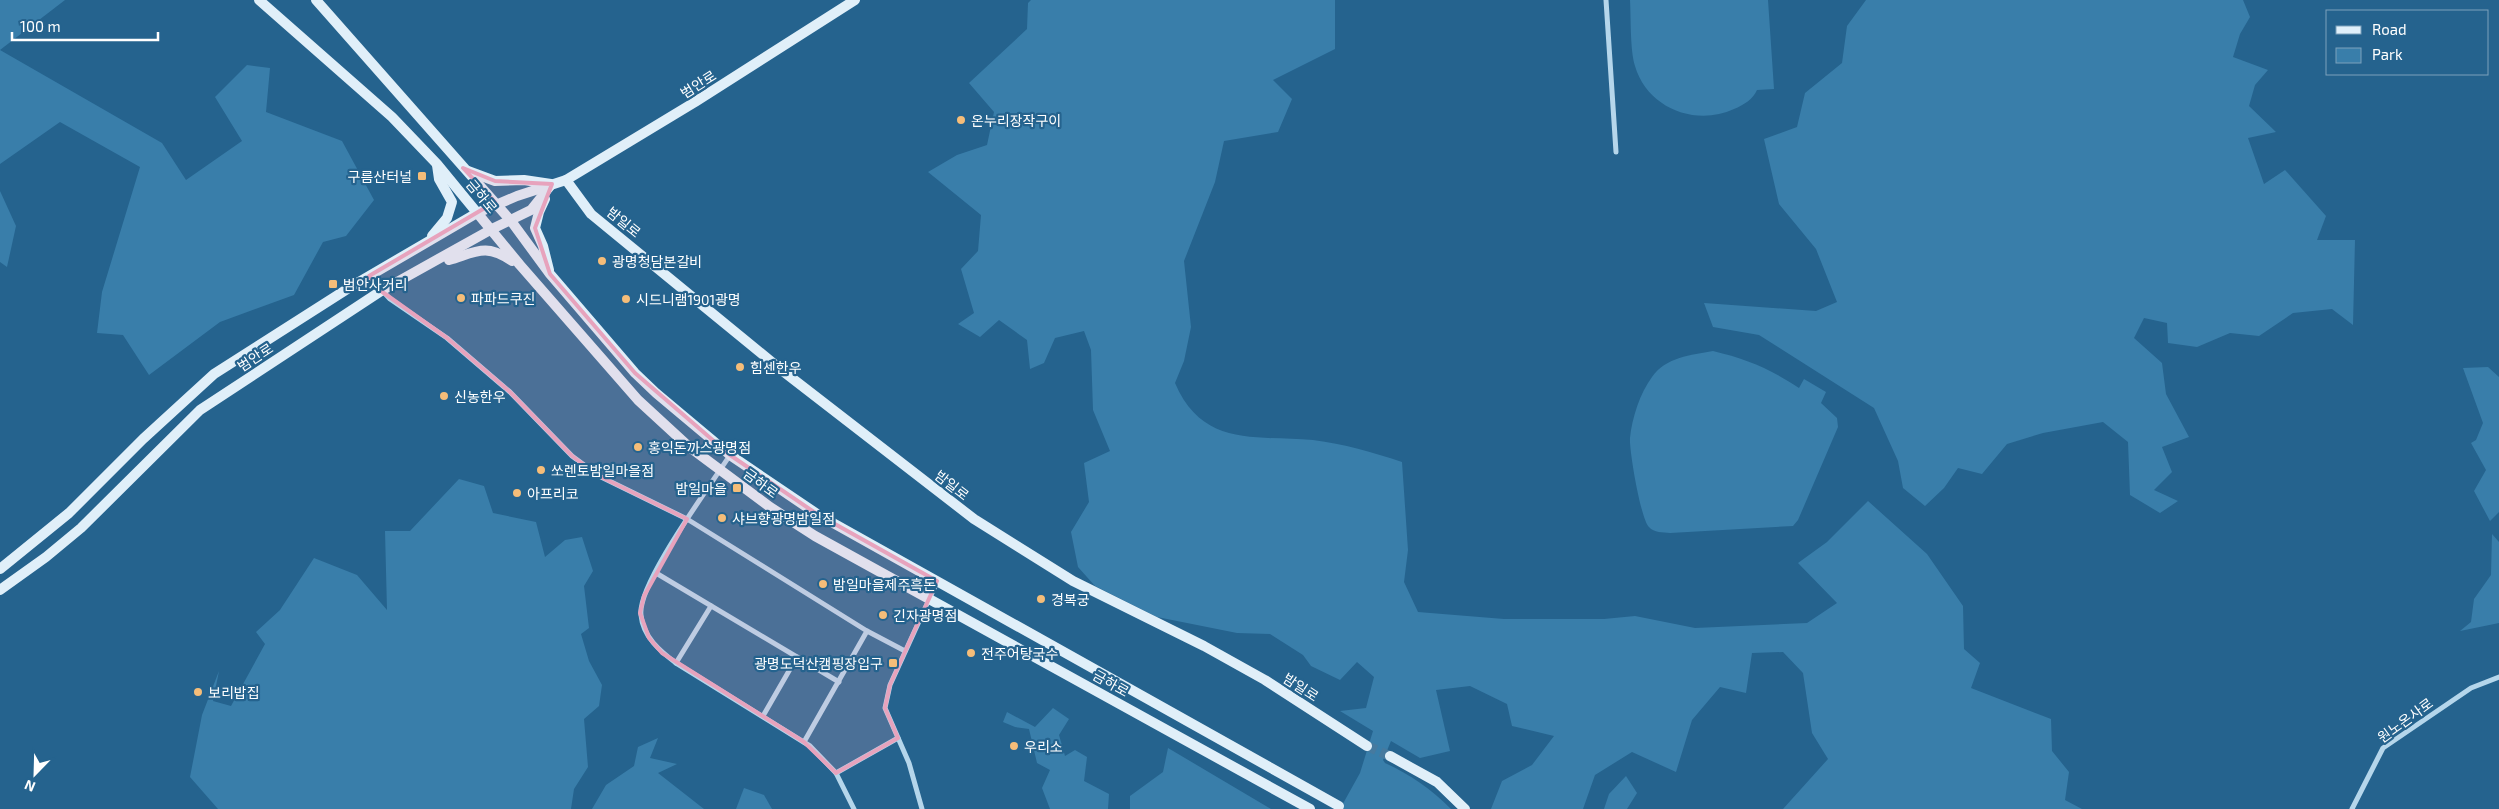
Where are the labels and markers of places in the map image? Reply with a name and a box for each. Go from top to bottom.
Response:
place label: 온누리장작구이 [971,112,1061,129]
marker: 온누리장작구이 [955,114,967,126]
place label: 구름산터널 [348,168,412,185]
marker: 구름산터널 [416,170,428,182]
place label: 광명청담본갈비 [612,253,702,270]
marker: 광명청담본갈비 [596,255,608,267]
place label: 범안사거리 [343,276,407,293]
marker: 범안사거리 [327,278,339,290]
place label: 파파드쿠진 [471,290,535,307]
place label: 시드니램1901광명 [636,291,741,308]
marker: 파파드쿠진 [455,292,467,304]
marker: 시드니램1901광명 [620,293,632,305]
place label: 힘센한우 [750,359,802,376]
marker: 힘센한우 [734,361,746,373]
place label: 신농한우 [454,388,506,405]
marker: 신농한우 [438,390,450,402]
place label: 홍익돈까스광명점 [648,439,751,456]
marker: 홍익돈까스광명점 [632,441,644,453]
place label: 쏘렌토밤일마을점 [551,462,654,479]
marker: 쏘렌토밤일마을점 [535,464,547,476]
place label: 밤일마을 [675,480,727,497]
marker: 밤일마을 [731,482,743,494]
place label: 아프리코 [527,485,579,502]
marker: 아프리코 [511,487,523,499]
place label: 샤브향광명밤일점 [732,510,835,527]
marker: 샤브향광명밤일점 [716,512,728,524]
place label: 밤일마을제주흑돈 [833,576,936,593]
marker: 밤일마을제주흑돈 [817,578,829,590]
place label: 경복궁 [1051,591,1090,608]
marker: 경복궁 [1035,593,1047,605]
place label: 긴자광명점 [893,607,957,624]
marker: 긴자광명점 [877,609,889,621]
place label: 전주어탕국수 [981,645,1058,662]
marker: 전주어탕국수 [965,647,977,659]
place label: 광명도덕산캠핑장입구 [754,655,883,672]
marker: 광명도덕산캠핑장입구 [887,657,899,669]
place label: 보리밥집 [208,684,260,701]
marker: 보리밥집 [192,686,204,698]
place label: 우리소 [1024,738,1063,755]
marker: 우리소 [1008,740,1020,752]

